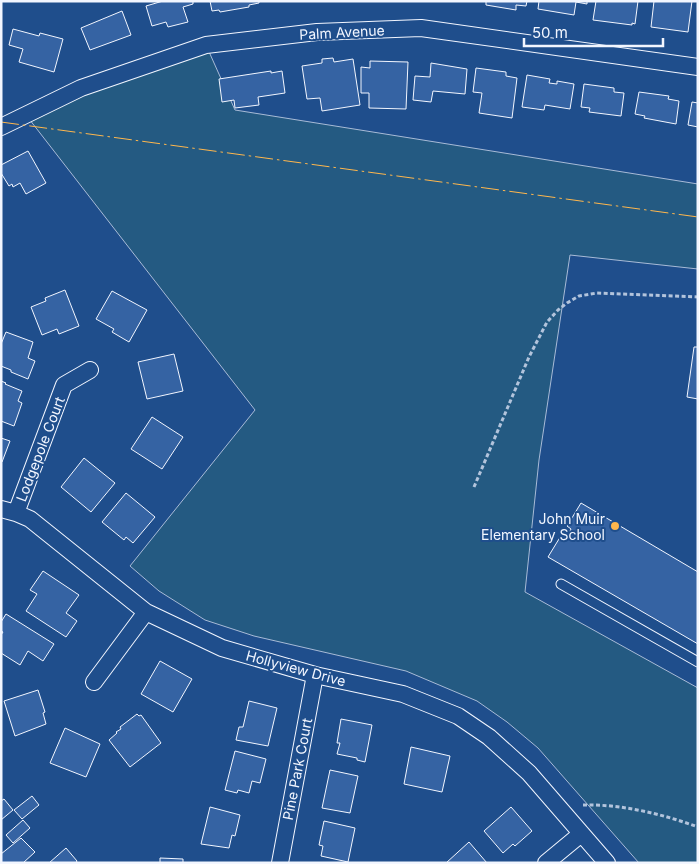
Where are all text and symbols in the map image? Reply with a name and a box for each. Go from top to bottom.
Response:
scale bar [524,15,663,47]
street label: Palm Avenue [299,21,385,43]
text: 50 m [532,23,568,42]
street label: Lodgepole Court [12,394,68,504]
place label: John Muir Elementary School [481,510,605,543]
marker: John Muir Elementary School [609,520,621,532]
street label: Hollyview Drive [244,646,348,690]
street label: Pine Park Court [279,716,315,821]

